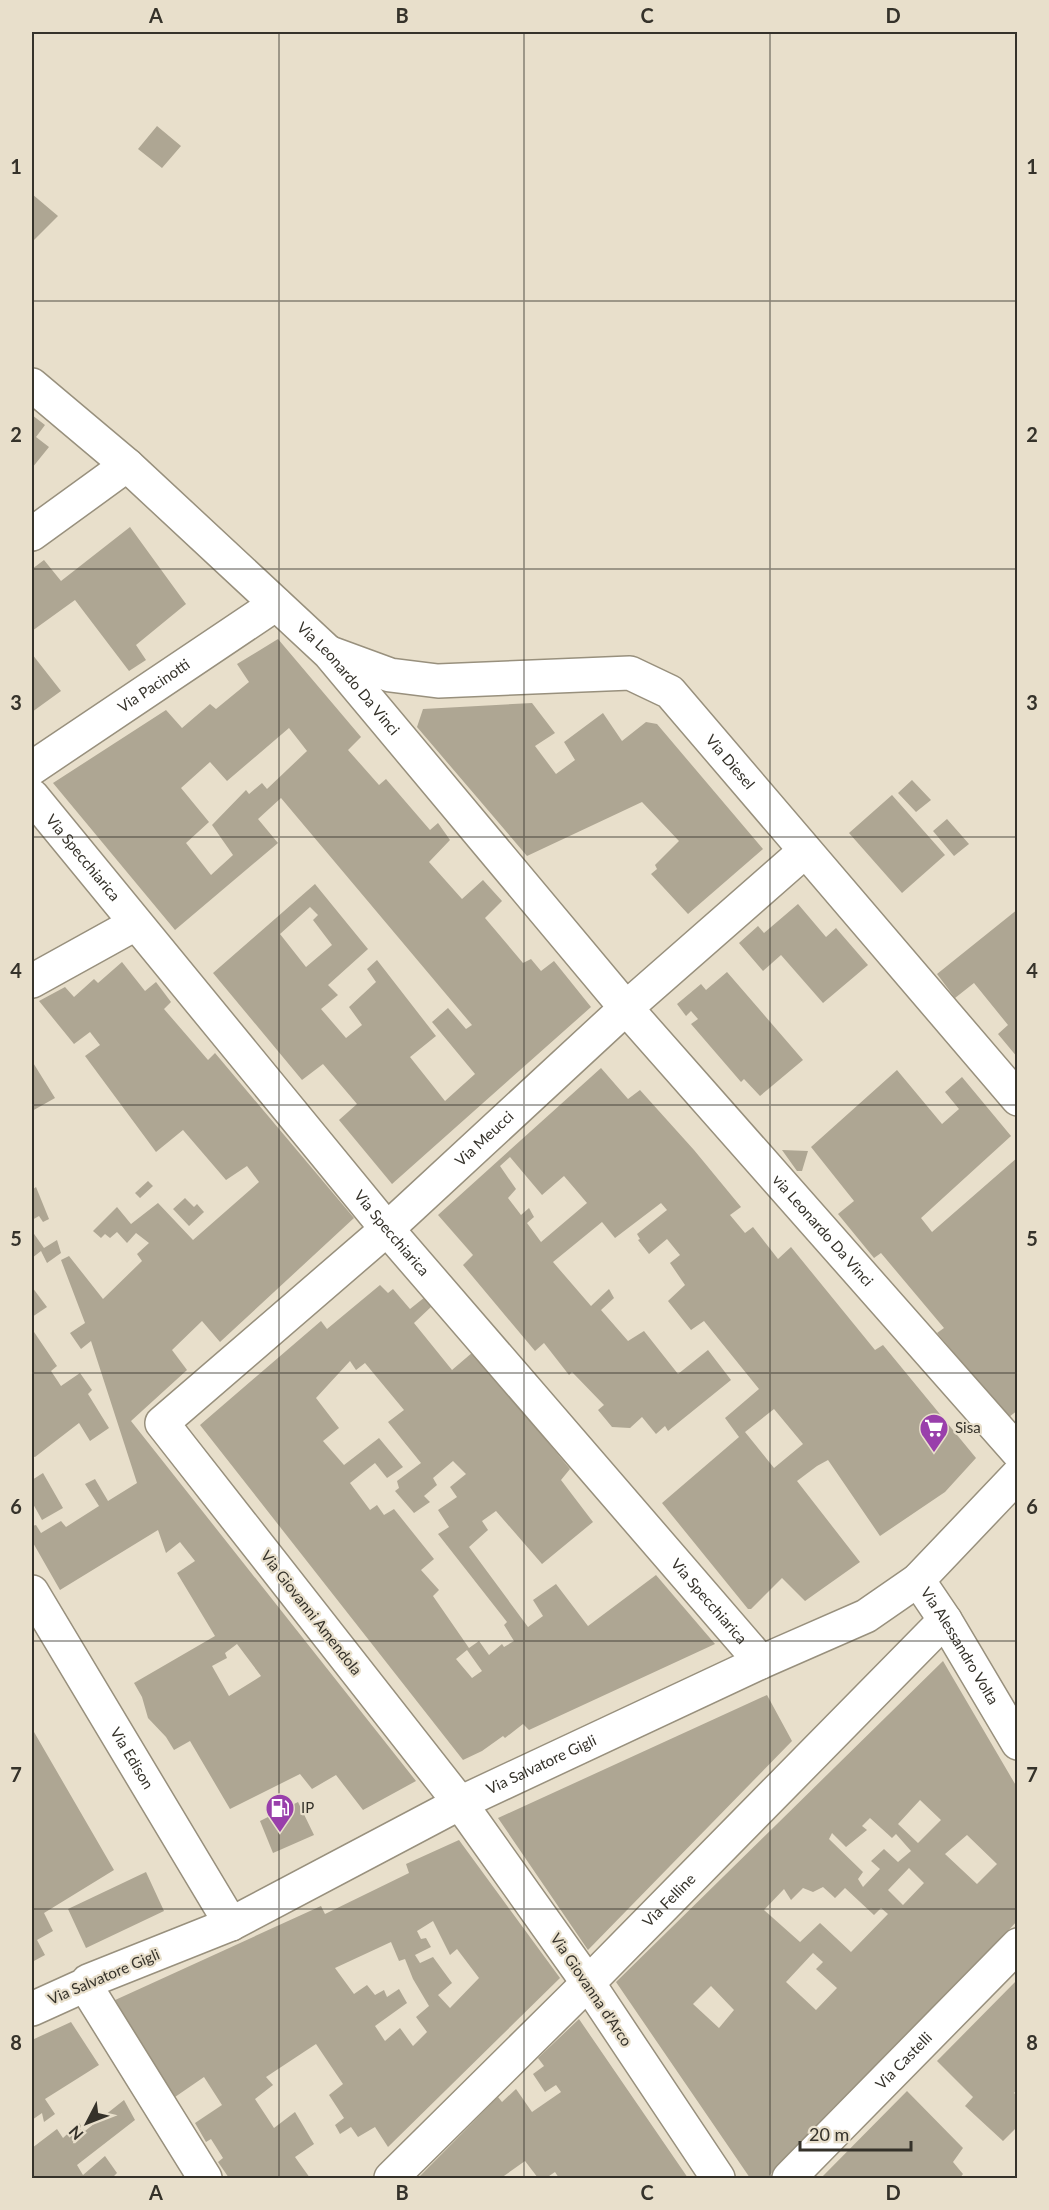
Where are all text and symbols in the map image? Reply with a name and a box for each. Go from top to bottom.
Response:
text: A [148,3,163,27]
text: B [395,3,409,27]
text: C [640,3,654,27]
text: D [885,3,901,27]
text: 1 [10,154,22,178]
text: 1 [1026,154,1038,178]
text: 2 [10,422,22,446]
text: 2 [1026,422,1038,446]
street label: Via Leonardo Da Vinci [294,618,404,738]
street label: Via Pacinotti [114,655,193,716]
text: 3 [10,690,22,714]
text: 3 [1026,690,1038,714]
street label: Via Diesel [702,731,759,792]
street label: Via Specchiarica [43,810,124,904]
text: 4 [10,958,22,982]
text: 4 [1026,958,1038,982]
street label: Via Meucci [451,1107,517,1169]
street label: via Leonardo Da Vinci [769,1170,877,1290]
street label: Via Specchiarica [351,1186,433,1279]
text: 5 [10,1226,22,1250]
text: 5 [1026,1226,1038,1250]
supermarket icon: Sisa [918,1412,950,1454]
place label: Sisa [955,1418,981,1436]
text: 6 [10,1494,22,1518]
text: 6 [1026,1494,1038,1518]
street label: Via Giovanni Amendola [258,1546,366,1678]
street label: Via Specchiarica [668,1554,751,1647]
street label: Via Alessandro Volta [917,1583,1003,1707]
street label: Via Edison [107,1724,158,1792]
street label: Via Salvatore Gigli [483,1731,599,1797]
text: 7 [10,1762,22,1786]
text: 7 [1026,1762,1038,1786]
fuel station icon: IP [264,1792,296,1834]
place label: IP [301,1798,314,1816]
street label: Via Felline [638,1869,699,1930]
street label: Via Giovanna d'Arco [547,1930,636,2049]
street label: Via Salvatore Gigli [45,1945,162,2008]
street label: Via Castelli [871,2028,935,2093]
text: 8 [10,2030,22,2054]
text: 8 [1026,2030,1038,2054]
north arrow [57,2093,117,2153]
scale bar [800,2114,911,2152]
text: N [64,2122,87,2144]
text: 20 m [809,2123,849,2145]
text: A [148,2180,163,2204]
text: B [395,2180,409,2204]
text: C [640,2180,654,2204]
text: D [885,2180,901,2204]

